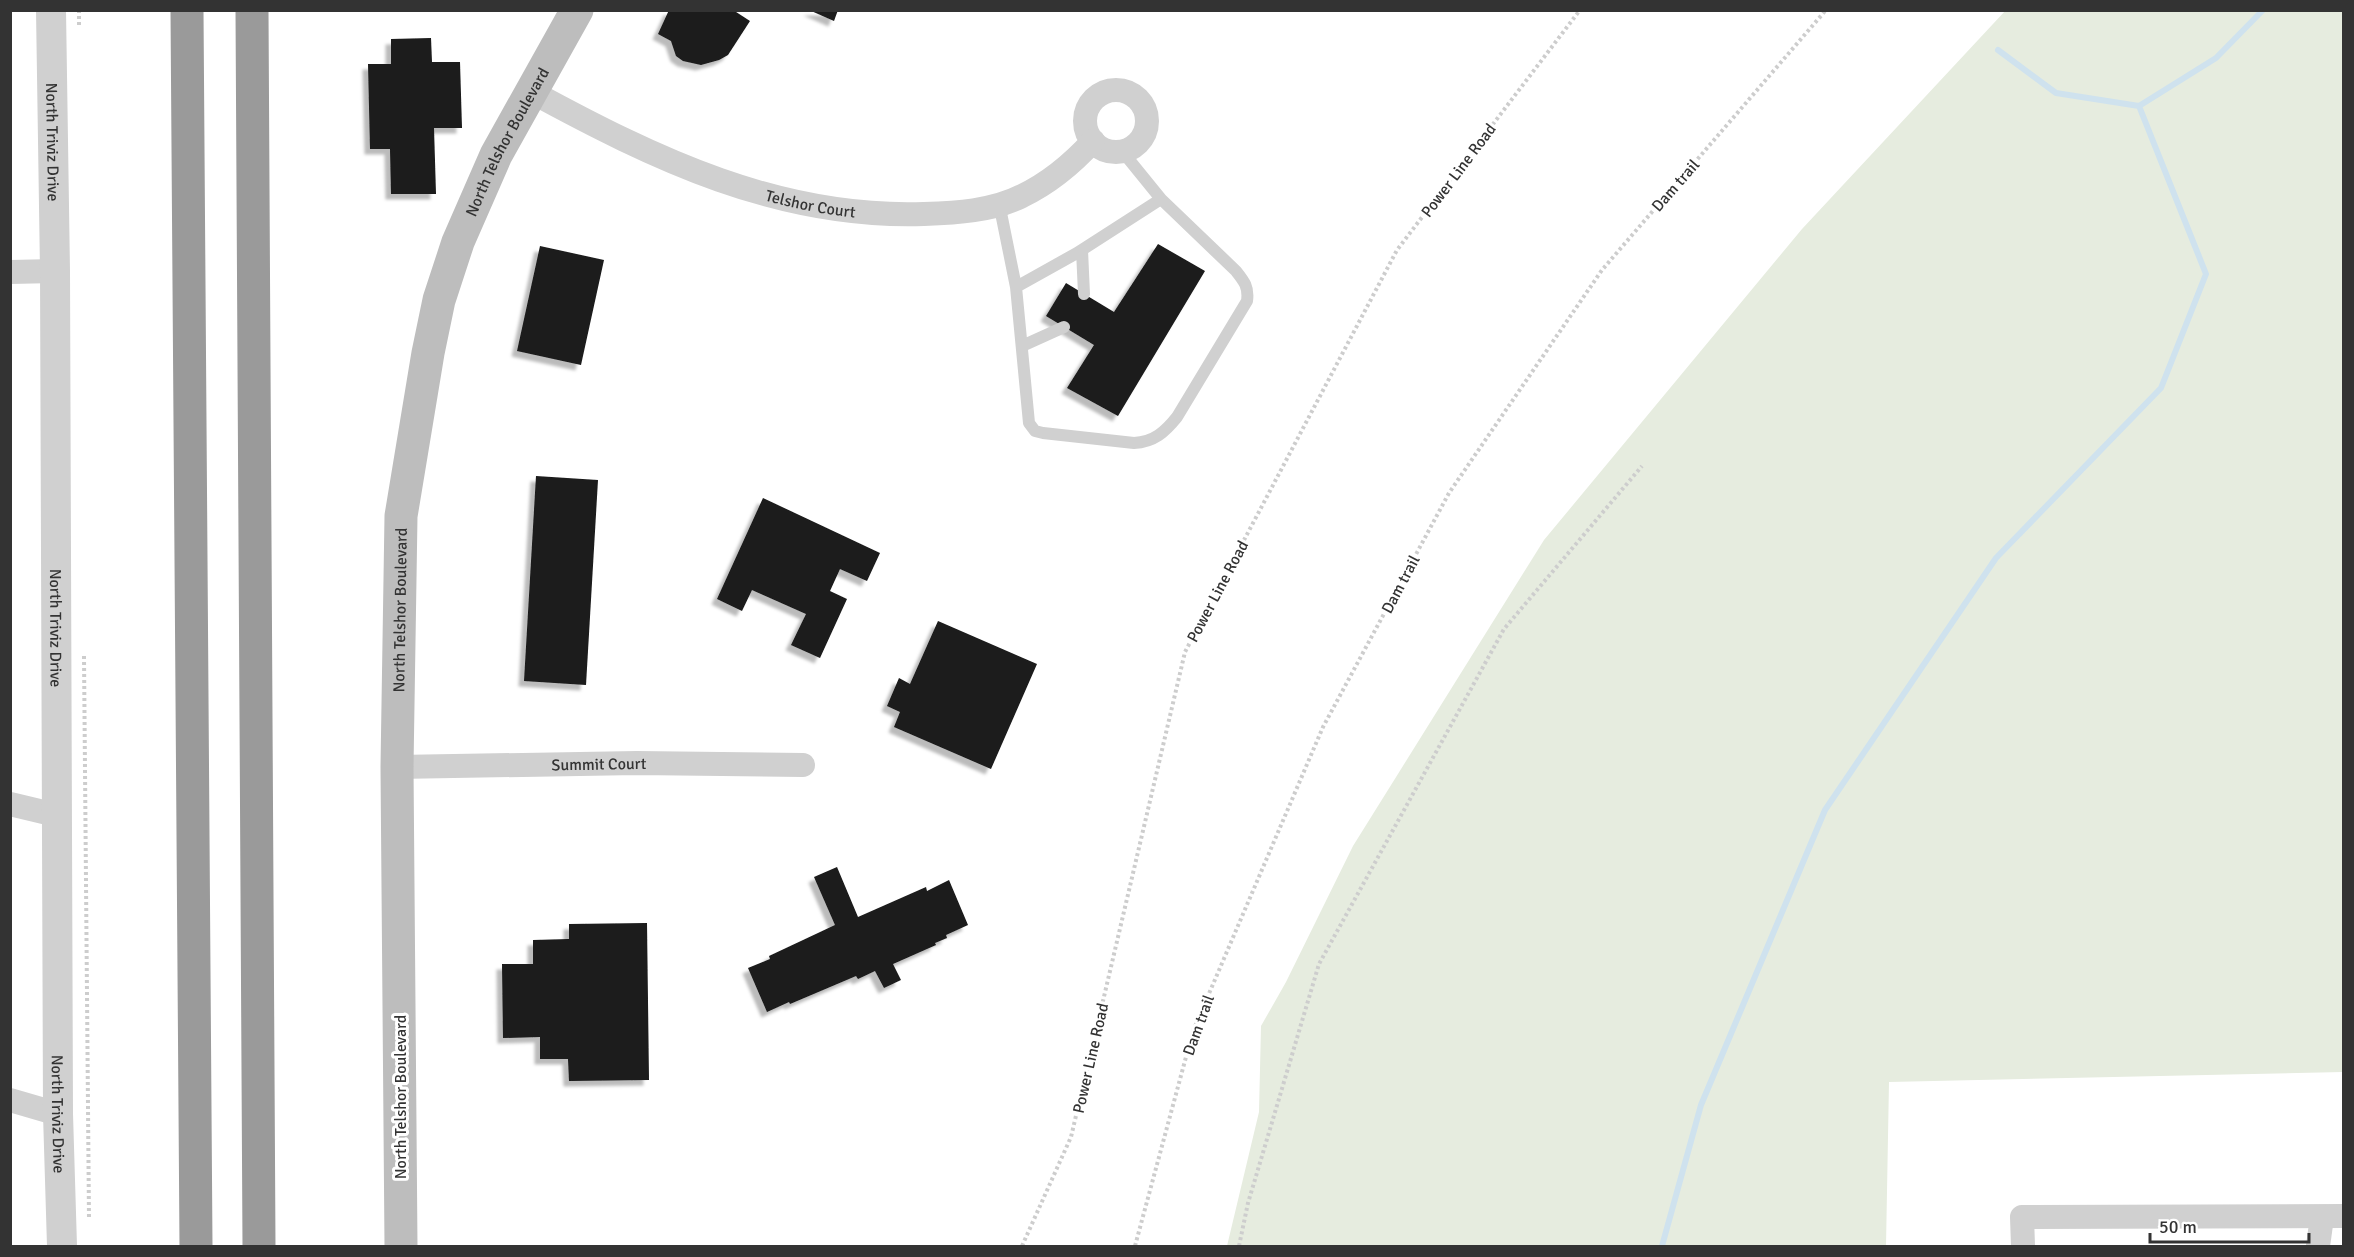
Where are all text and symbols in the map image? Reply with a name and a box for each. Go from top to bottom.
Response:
street label: North Telshor Boulevard [461,64,554,220]
street label: North Triviz Drive [41,83,63,201]
street label: Power Line Road [1417,120,1501,222]
street label: Dam trail [1647,155,1704,216]
street label: Telshor Court [763,186,857,223]
street label: North Telshor Boulevard [389,528,412,693]
street label: Power Line Road [1183,537,1253,646]
street label: Dam trail [1377,552,1425,617]
street label: North Triviz Drive [45,569,65,687]
street label: Summit Court [551,754,647,775]
street label: Dam trail [1179,992,1219,1058]
street label: Power Line Road [1069,1001,1113,1115]
street label: North Telshor Boulevard [391,1015,411,1179]
street label: North Triviz Drive [47,1055,69,1174]
scale bar [2150,1206,2309,1244]
text: 50 m [2159,1216,2197,1238]

